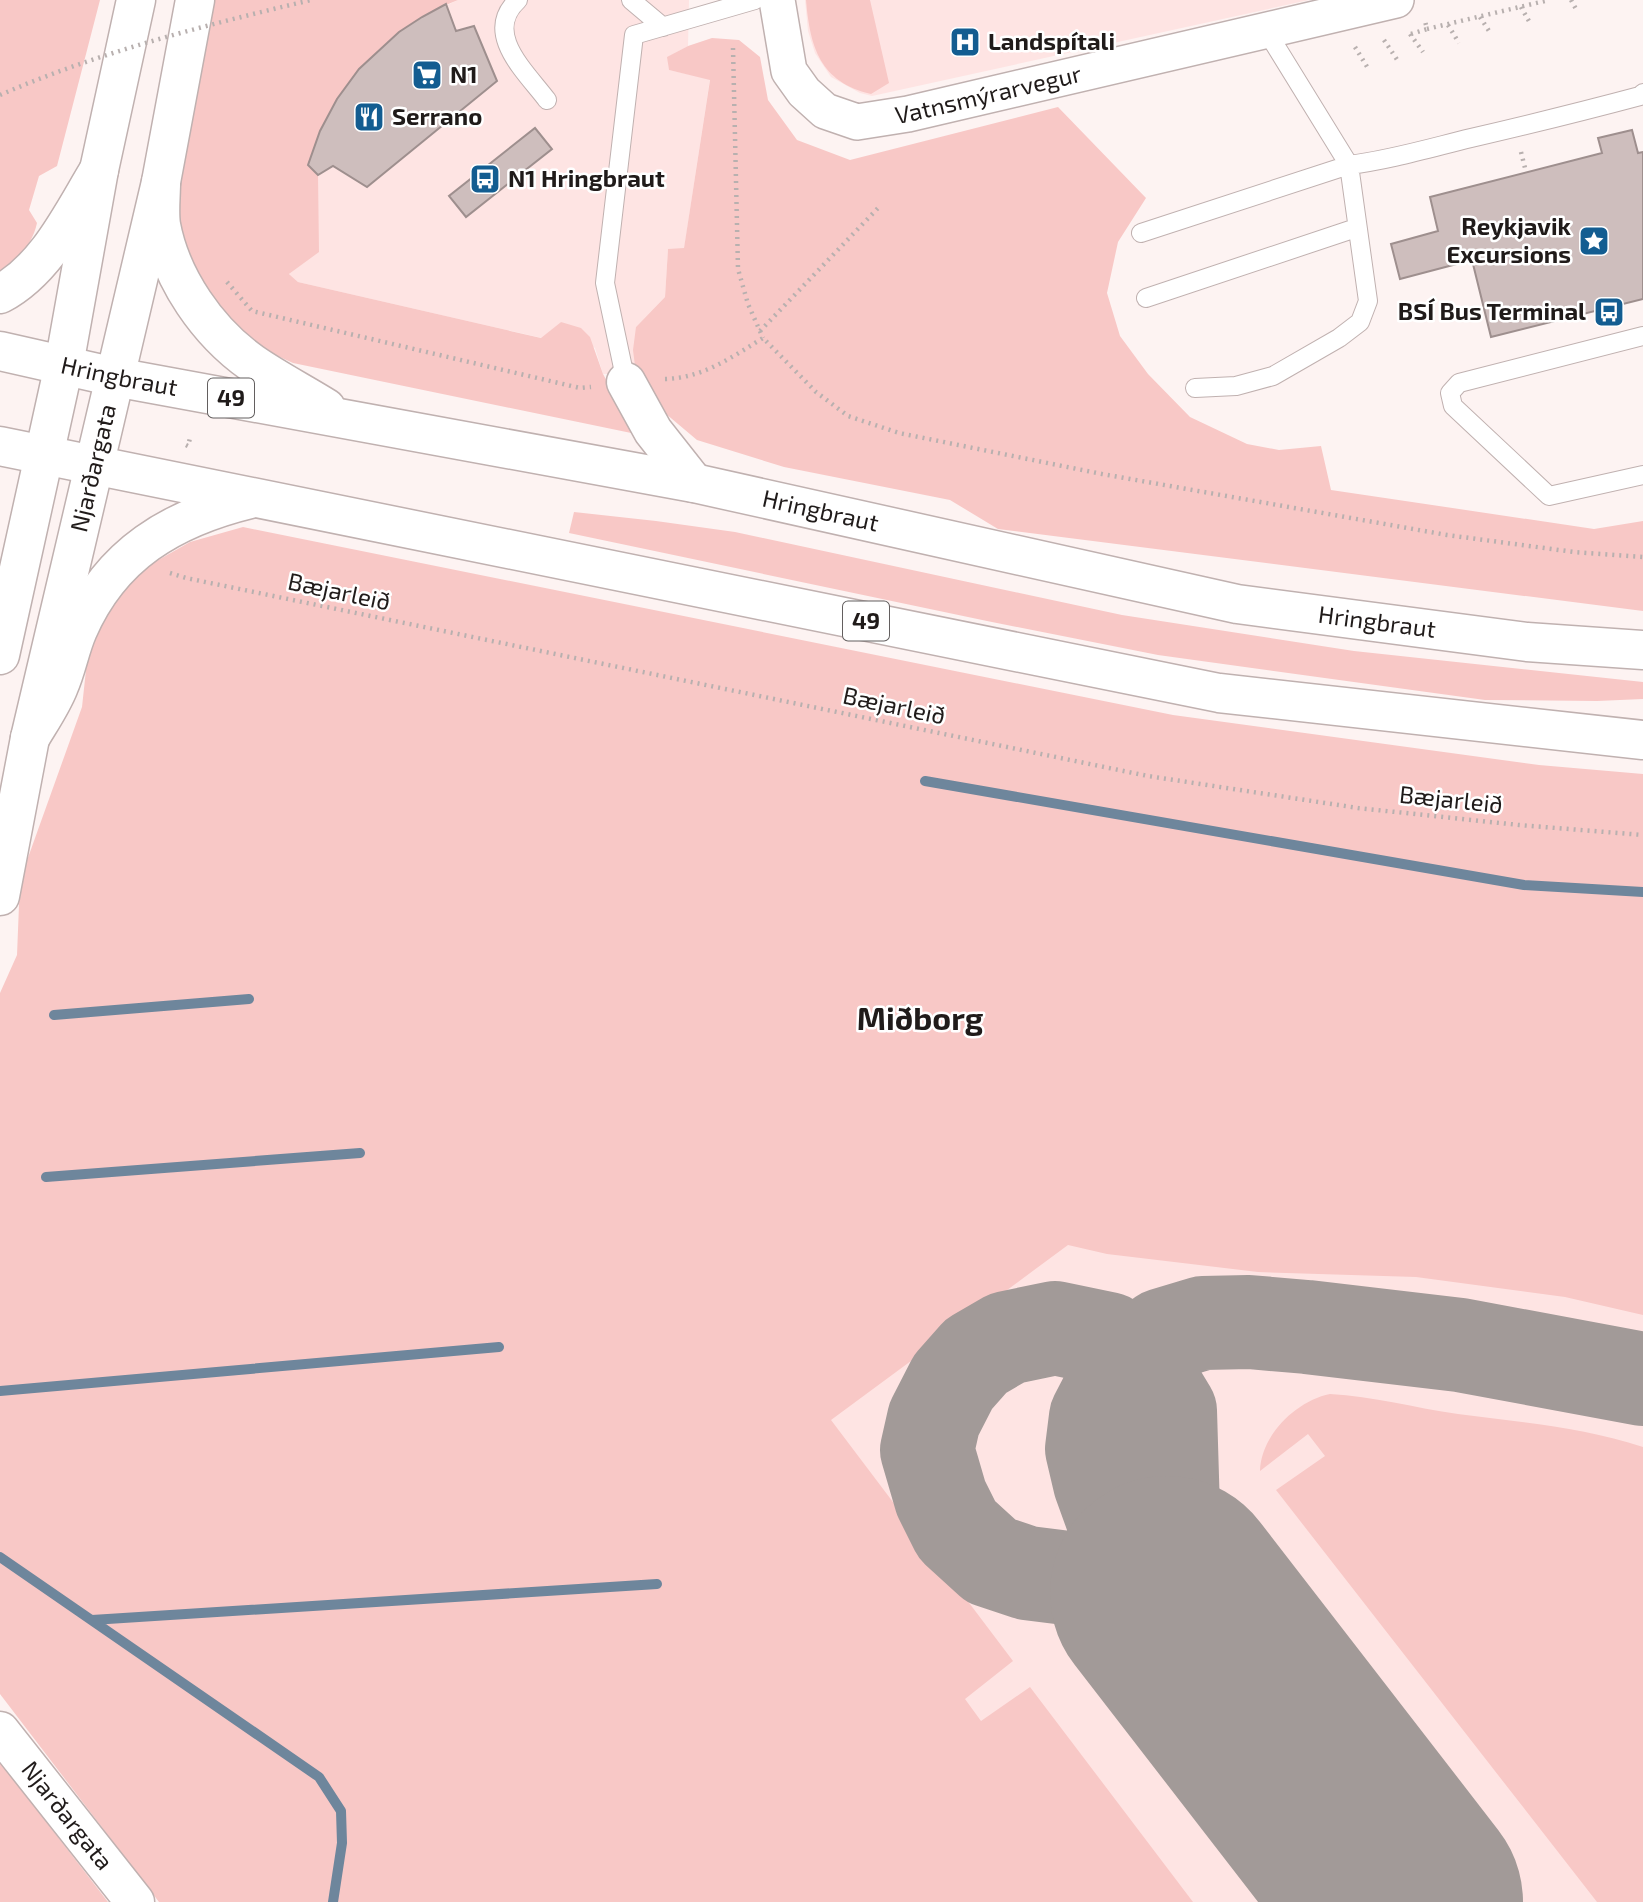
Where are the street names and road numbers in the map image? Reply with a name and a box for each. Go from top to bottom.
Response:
street label: Vatnsmýrarvegur [893,58,1084,129]
street label: Hringbraut [58,349,180,401]
road number: 49 [208,378,254,418]
street label: Njarðargata [63,401,121,535]
street label: Hringbraut [760,483,882,537]
street label: Bæjarleið [286,566,393,616]
street label: Hringbraut [1317,599,1438,643]
road number: 49 [843,601,889,640]
street label: Bæjarleið [841,680,948,730]
street label: Bæjarleið [1398,779,1504,818]
street label: Njarðargata [16,1755,120,1875]

